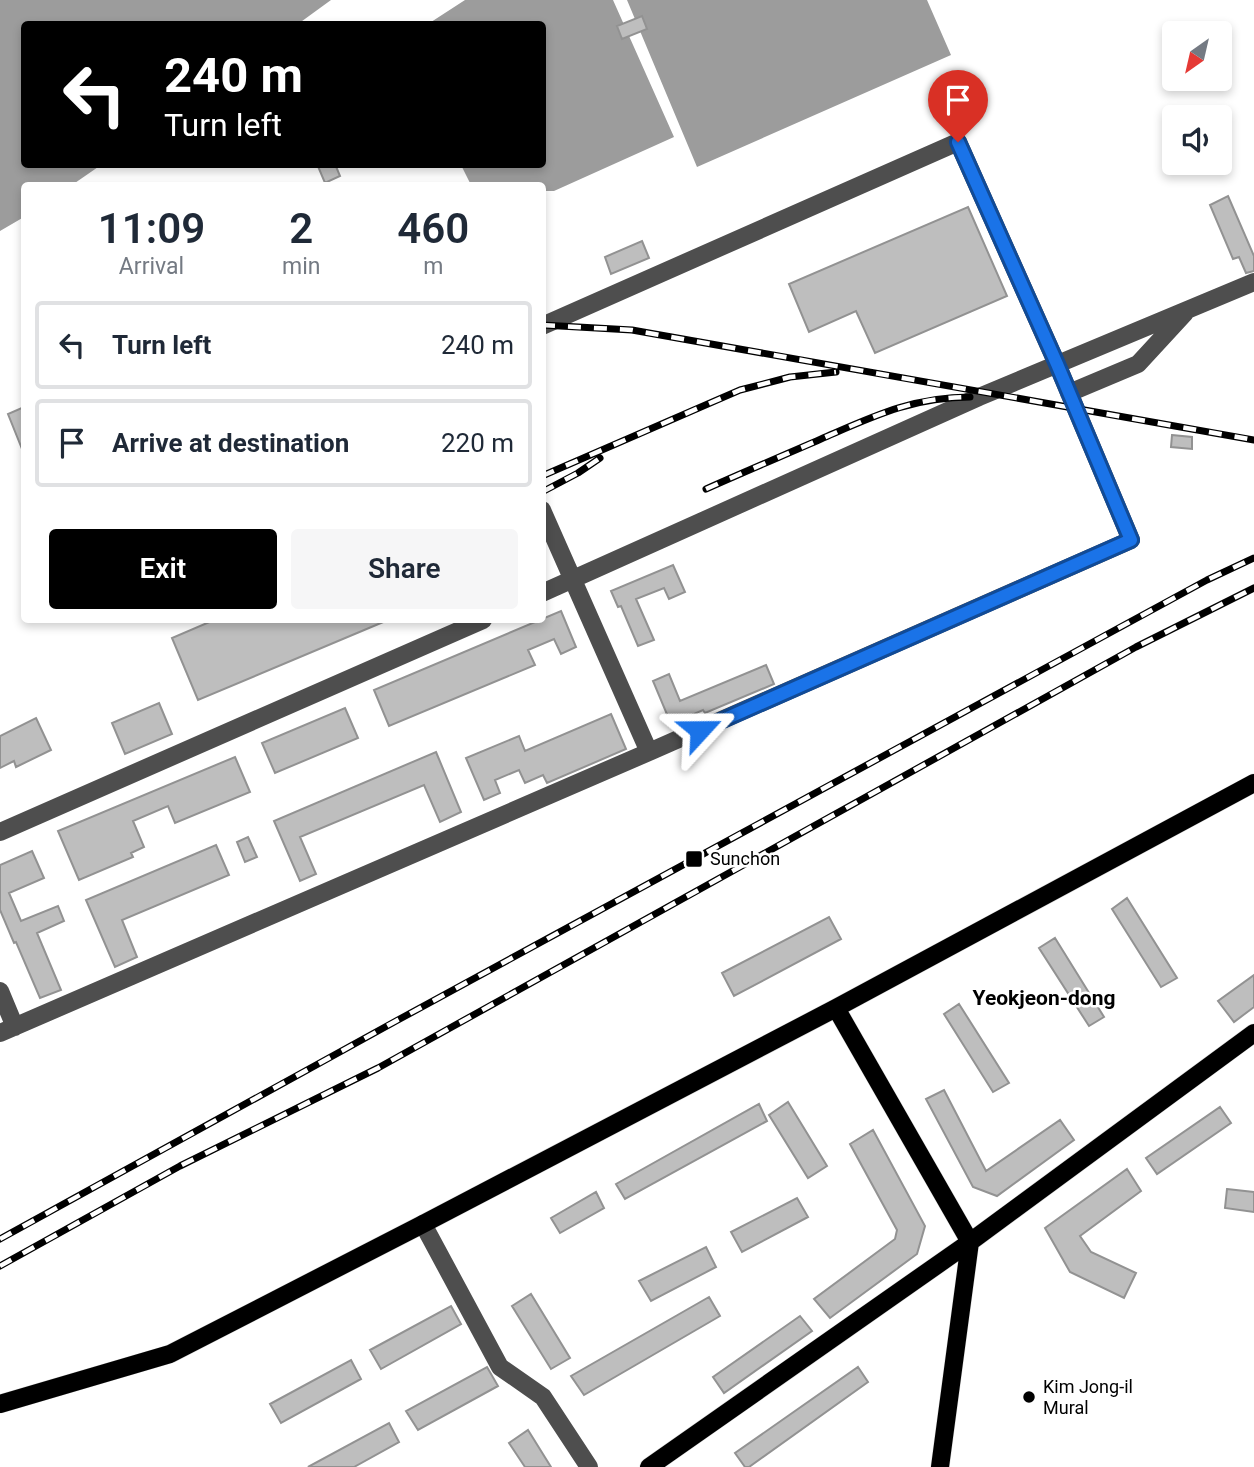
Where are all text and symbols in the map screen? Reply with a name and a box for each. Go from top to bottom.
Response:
north arrow [1162,21,1232,91]
map controls [1162,21,1232,175]
text: 240 m [164,47,303,104]
icon: left [49,49,140,140]
pin [928,70,988,142]
icon: arrive [939,81,977,119]
button: sound [1162,105,1232,175]
text: Turn left [164,106,282,144]
text: 11:09 [98,204,205,253]
text: 2 [289,204,313,253]
text: 460 [397,204,469,253]
text: Arrival [119,253,184,280]
text: min [282,253,320,280]
text: m [423,253,443,280]
icon: left [53,326,91,364]
text: Turn left [112,330,211,360]
text: 240 m [441,330,514,360]
icon: arrive [53,424,91,462]
text: Arrive at destination [112,428,349,458]
text: 220 m [441,428,514,458]
button: Exit [49,529,277,609]
button: Share [291,529,518,609]
position arrow [663,693,737,767]
place label: Sunchon [710,848,780,869]
marker: Sunchon [684,849,704,869]
district label: Yeokjeon-dong [973,986,1115,1010]
place label: Kim Jong-il Mural [1043,1376,1133,1418]
marker: Kim Jong-il Mural [1021,1389,1037,1405]

